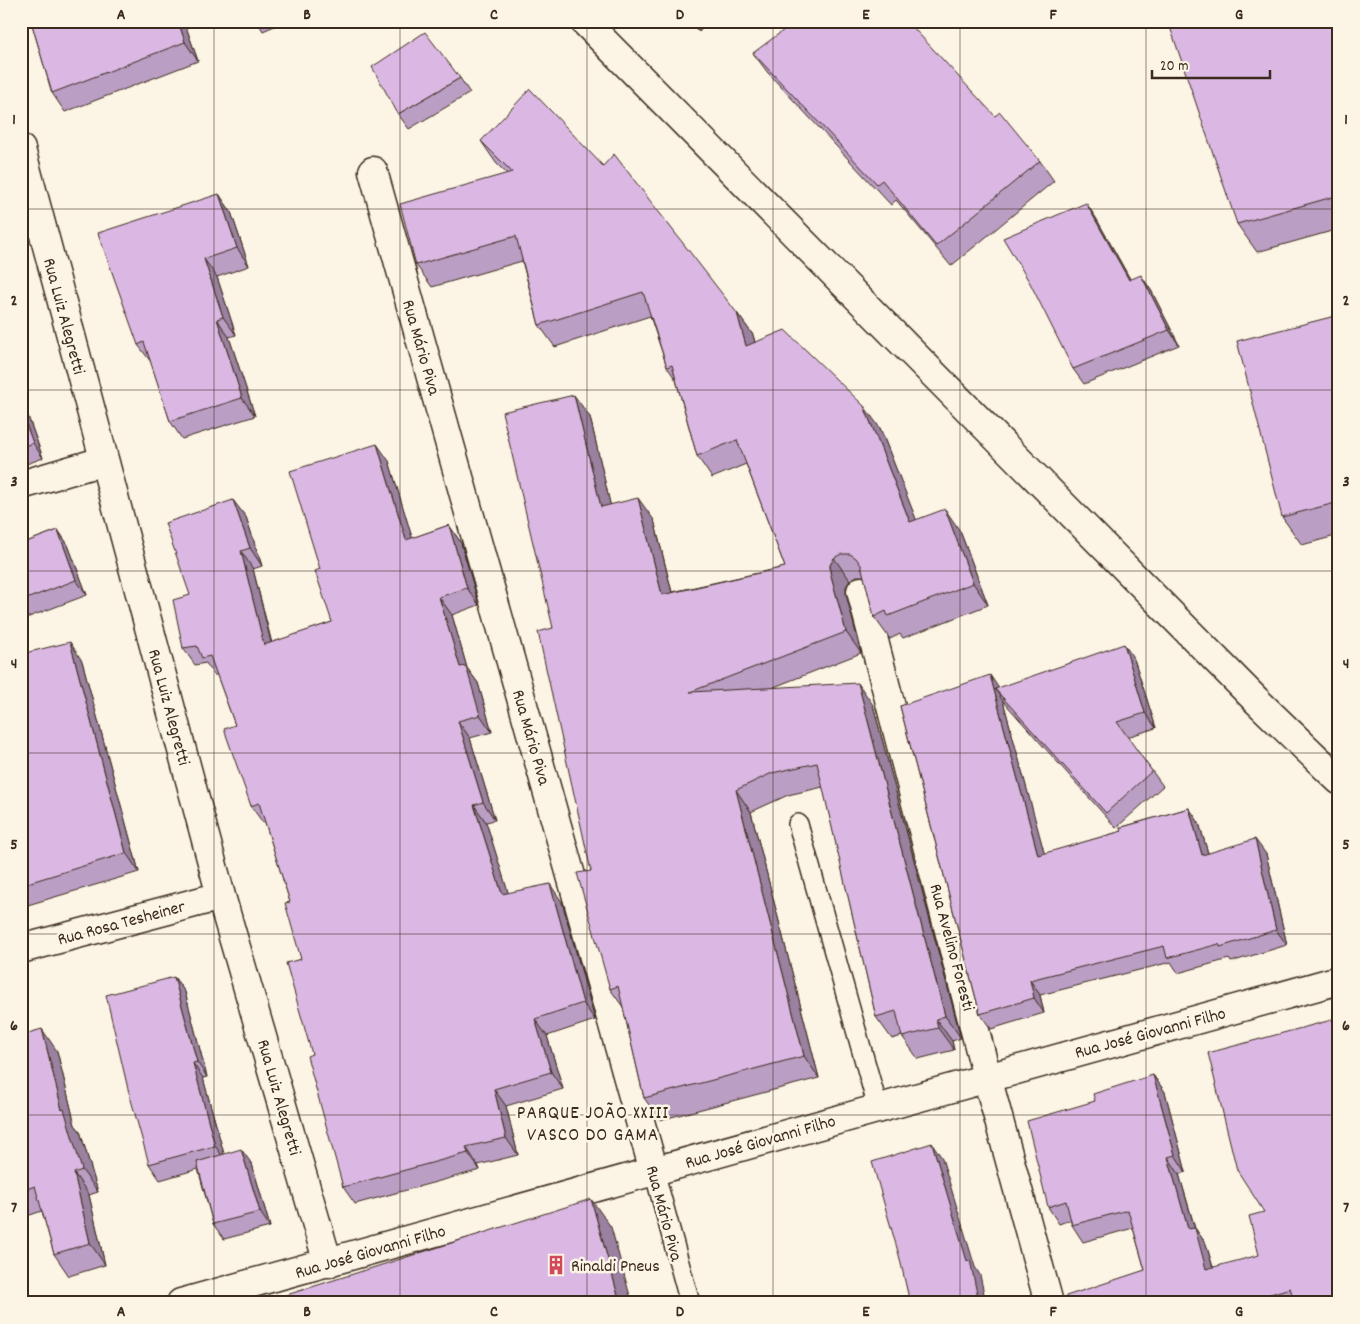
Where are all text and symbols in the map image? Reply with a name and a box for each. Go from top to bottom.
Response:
text: A [117,4,126,27]
text: B [303,4,311,27]
text: C [490,4,498,27]
text: D [676,4,685,27]
text: E [862,4,870,27]
text: F [1049,4,1057,27]
text: G [1235,4,1243,27]
scale bar [1152,48,1270,80]
text: 20 m [1160,56,1188,78]
text: 1 [12,109,16,132]
text: 1 [1344,109,1348,132]
street label: Rua Luiz Alegretti [35,256,90,378]
text: 2 [11,290,18,313]
text: 2 [1343,290,1350,313]
street label: Rua Mário Piva [394,297,445,399]
text: 3 [10,471,18,494]
text: 3 [1342,471,1350,494]
street label: Rua Luiz Alegretti [140,647,195,769]
text: 4 [11,653,17,676]
text: 4 [1343,653,1349,676]
street label: Rua Mário Piva [504,687,555,789]
text: 5 [10,834,18,857]
text: 5 [1342,834,1350,857]
street label: Rua Avelino Foresti [922,881,980,1014]
street label: Rua Rosa Tesheiner [55,895,188,953]
street label: Rua José Giovanni Filho [1072,1002,1229,1067]
text: 6 [10,1015,18,1038]
text: 6 [1342,1015,1350,1038]
street label: Rua Luiz Alegretti [249,1037,306,1159]
district label: PARQUE JOÃO XXIII VASCO DO GAMA [517,1101,669,1150]
street label: Rua José Giovanni Filho [683,1110,839,1177]
street label: Rua Mário Piva [638,1163,688,1265]
text: 7 [11,1197,17,1220]
text: 7 [1343,1197,1349,1220]
street label: Rua José Giovanni Filho [293,1220,449,1287]
building icon: Rinaldi Pneus [545,1254,567,1276]
place label: Rinaldi Pneus [571,1255,660,1280]
text: A [117,1301,126,1324]
text: B [303,1301,311,1324]
text: C [490,1301,498,1324]
text: D [676,1301,685,1324]
text: E [862,1301,870,1324]
text: F [1049,1301,1057,1324]
text: G [1235,1301,1243,1324]

